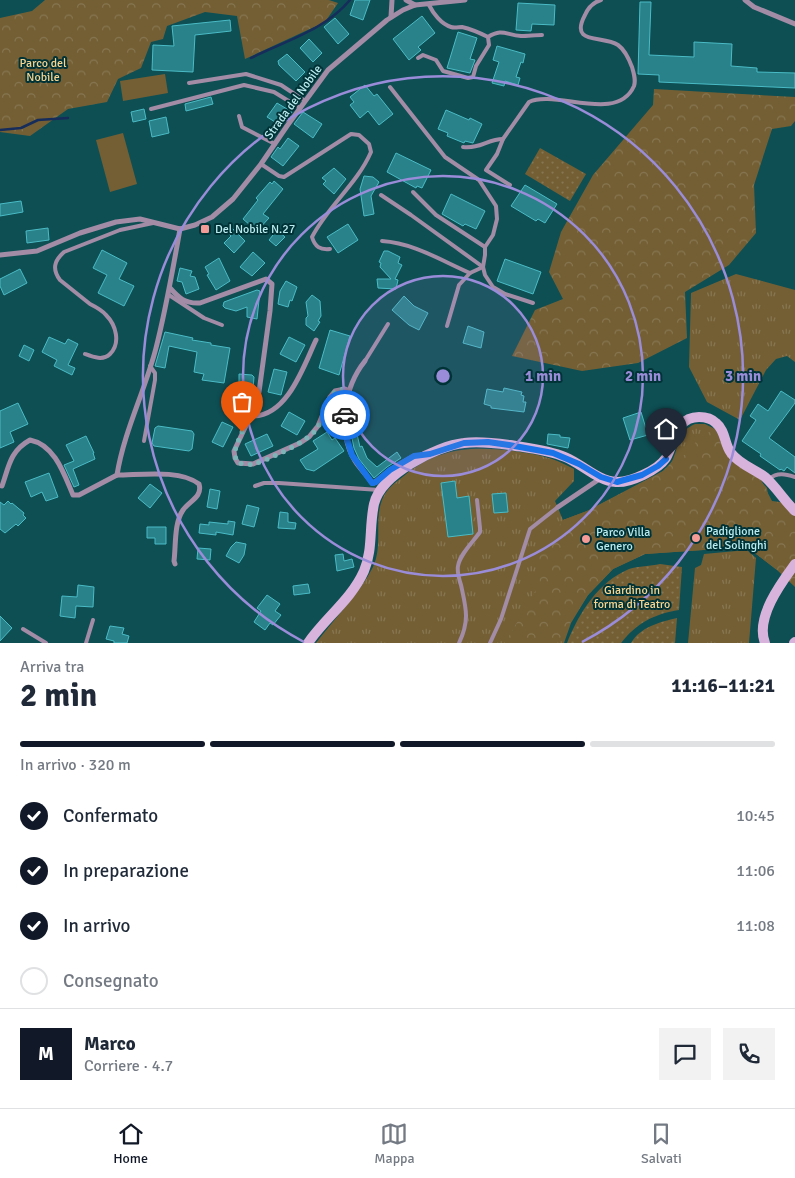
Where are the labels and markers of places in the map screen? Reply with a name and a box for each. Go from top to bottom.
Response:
place label: Del Nobile N.27 [215,222,295,237]
marker: Del Nobile N.27 [199,223,211,235]
centre of rings [434,367,452,385]
pin [221,381,263,432]
pin [645,408,687,459]
place label: Padiglione del Solinghi [706,524,767,553]
place label: Parco Villa Genero [596,525,650,554]
marker: Padiglione del Solinghi [690,532,702,544]
marker: Parco Villa Genero [580,533,592,545]

